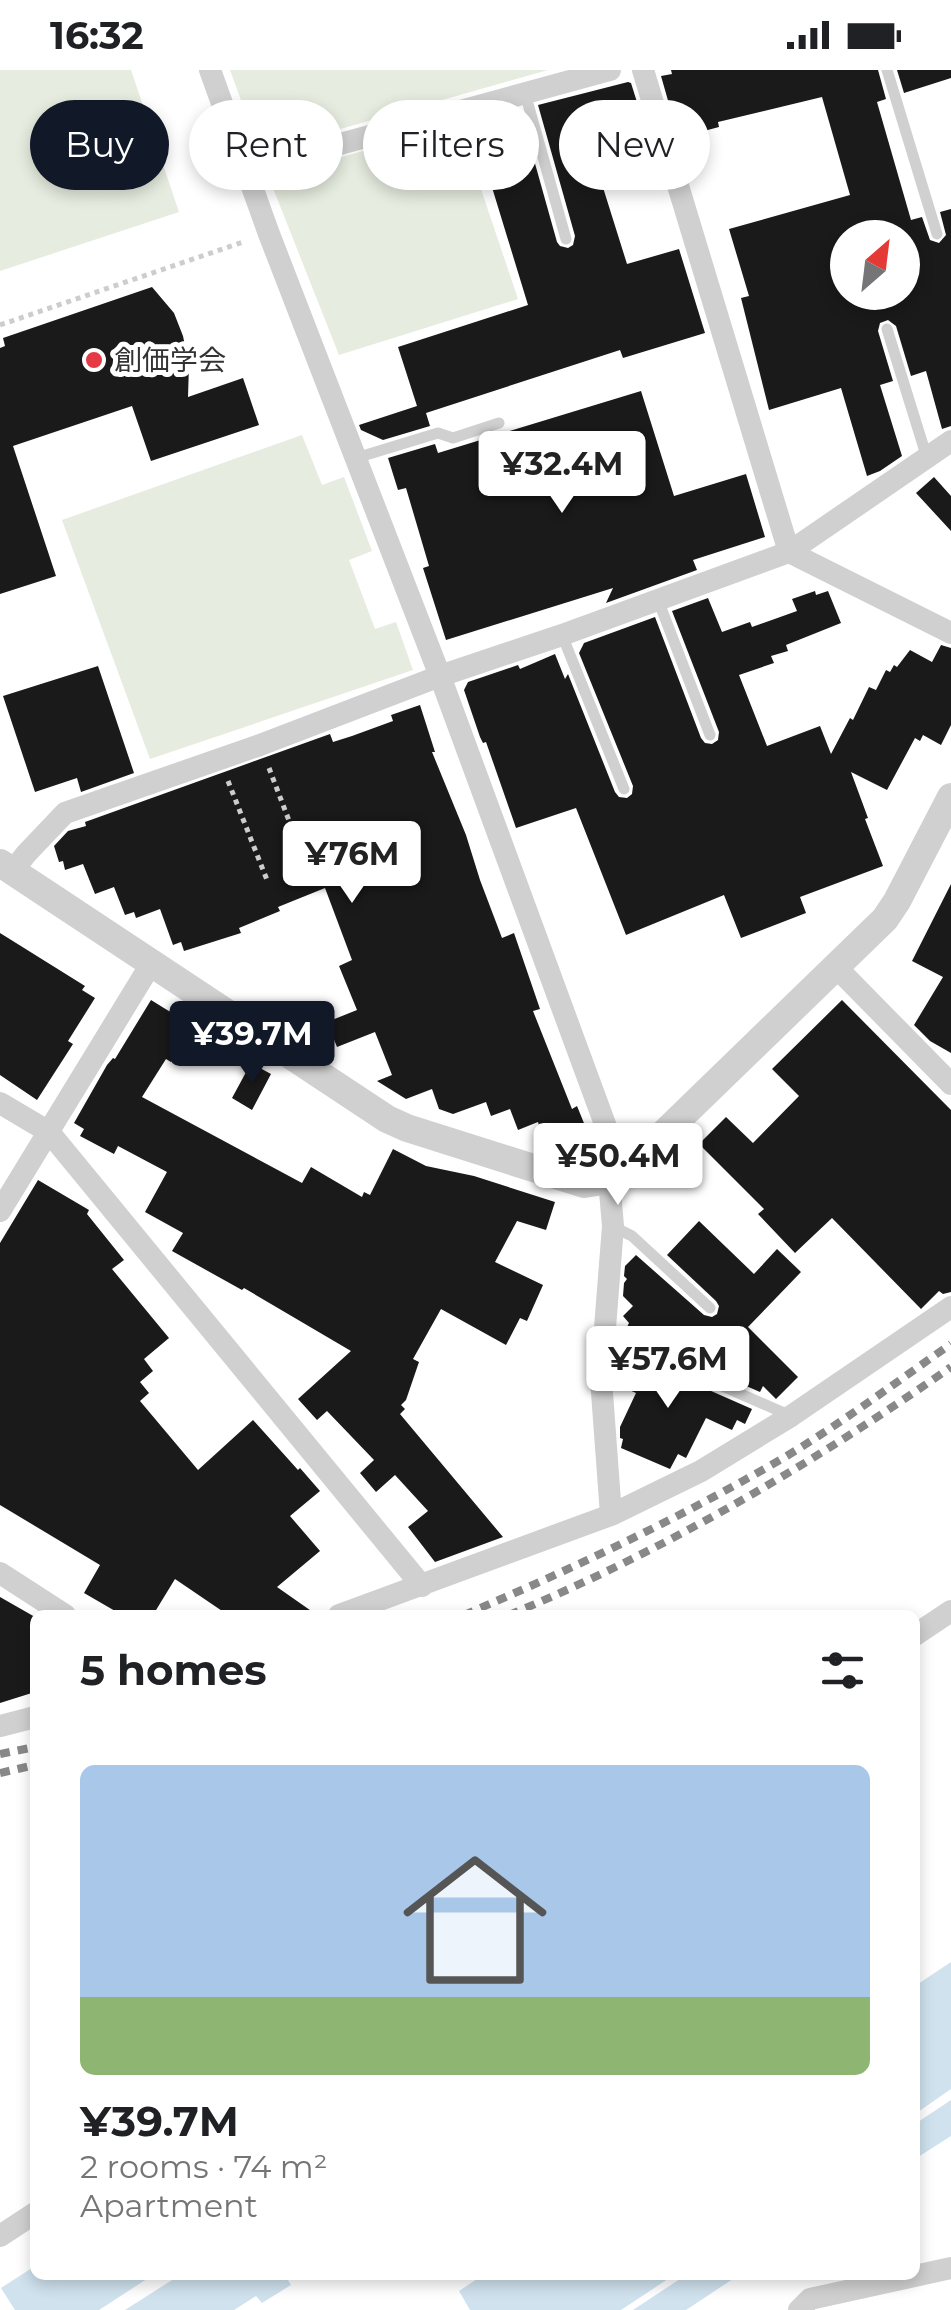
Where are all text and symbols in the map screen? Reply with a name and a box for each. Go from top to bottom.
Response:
text: 16:32 [50,12,144,59]
chip: Buy [30,100,169,190]
chip: Rent [189,100,343,190]
chip: Filters [363,100,539,190]
chip: New [559,100,710,190]
north arrow [830,220,920,310]
map controls [830,220,920,310]
place label: 創価学会 [114,343,226,377]
marker: 創価学会 [83,349,105,371]
pin: ¥32.4M [481,431,643,516]
text: ¥32.4M [501,444,623,483]
pin: ¥76M [293,821,411,906]
text: ¥76M [305,834,399,873]
pin: ¥39.7M [171,1001,333,1086]
text: ¥39.7M [191,1014,313,1053]
pin: ¥50.4M [537,1123,699,1208]
text: ¥50.4M [556,1136,680,1175]
pin: ¥57.6M [587,1326,749,1411]
text: ¥57.6M [608,1339,728,1378]
icon: filters [815,1643,870,1698]
text: 5 homes [80,1644,267,1696]
icon: home [385,1830,565,2010]
text: ¥39.7M [80,2095,239,2147]
text: 2 rooms · 74 m² [80,2147,328,2186]
text: Apartment [80,2186,258,2225]

